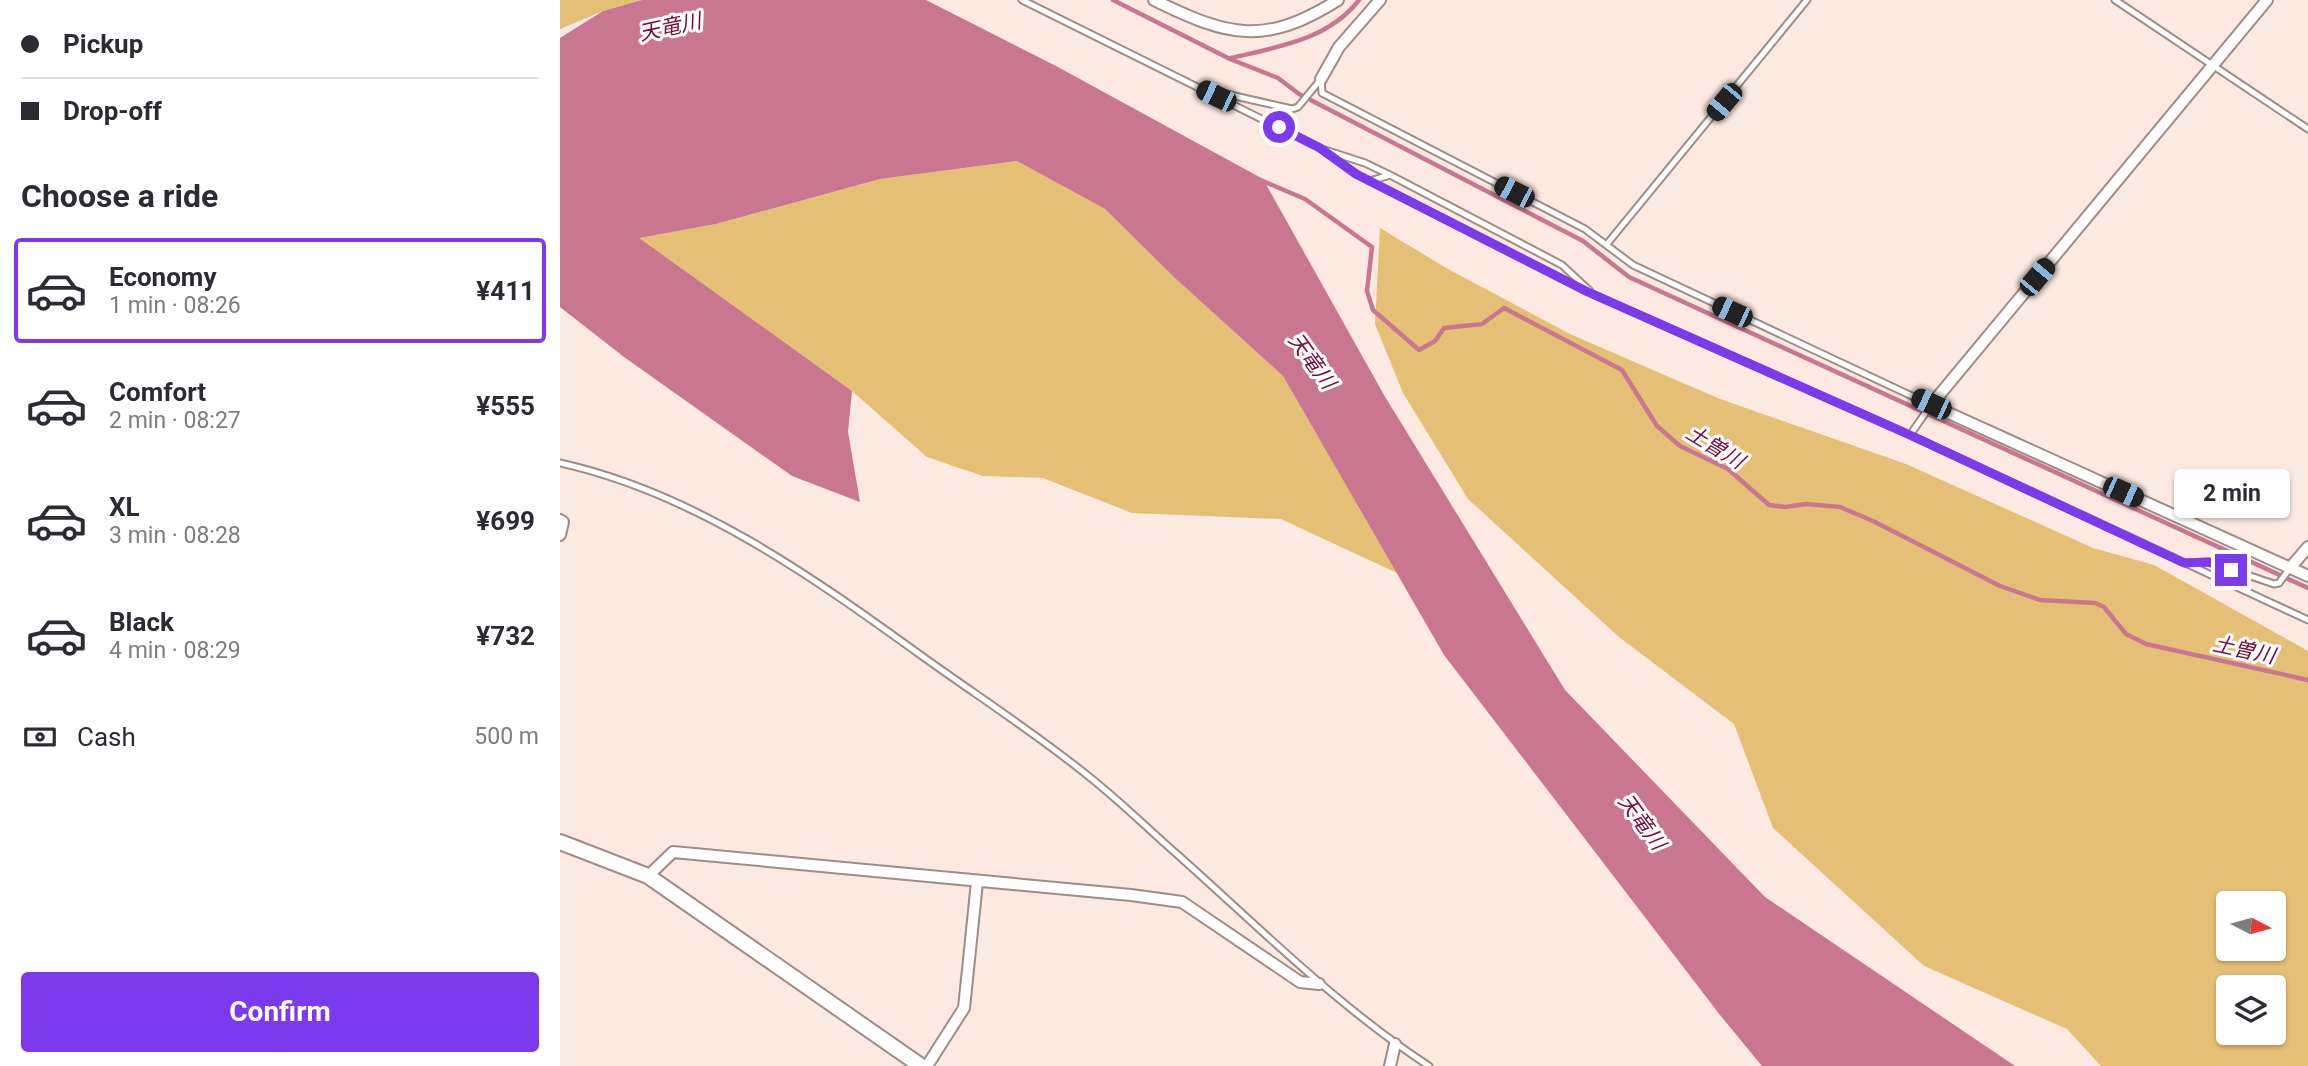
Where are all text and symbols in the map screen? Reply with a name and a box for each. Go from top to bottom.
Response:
water label: 天竜川 [637,8,705,45]
text: Pickup [63,29,143,59]
car [1193,77,1240,115]
car [1703,79,1746,125]
text: Drop-off [63,96,162,126]
route start [1263,111,1295,143]
car [1491,173,1538,211]
text: Choose a ride [21,177,218,215]
car [2016,254,2059,300]
icon: car [25,259,88,322]
text: Economy [109,262,216,292]
text: ¥411 [476,276,535,306]
text: 1 min · 08:26 [109,292,241,319]
car [1709,294,1756,330]
water label: 天竜川 [1284,328,1341,395]
icon: car [25,374,88,437]
text: Comfort [109,377,206,407]
car [1908,386,1955,422]
text: ¥555 [476,391,535,421]
text: 2 min · 08:27 [109,407,241,434]
water label: 土曽川 [1682,420,1750,475]
callout: 2 min [2173,468,2289,518]
car [2100,474,2147,510]
text: 2 min [2203,480,2261,507]
icon: car [25,489,88,552]
text: XL [109,492,140,522]
text: ¥699 [476,506,535,536]
text: 3 min · 08:28 [109,522,241,549]
route end [2215,554,2247,586]
icon: car [25,604,88,667]
text: Black [109,607,174,637]
text: ¥732 [476,621,535,651]
water label: 土曽川 [2211,632,2279,669]
text: 4 min · 08:29 [109,637,241,664]
icon: cash [21,718,59,756]
text: Cash [77,722,136,752]
text: 500 m [474,723,539,750]
water label: 天竜川 [1614,789,1671,856]
north arrow [2216,891,2286,961]
map controls [2216,891,2286,1045]
button: Confirm [21,972,539,1052]
button: layers [2216,975,2286,1045]

